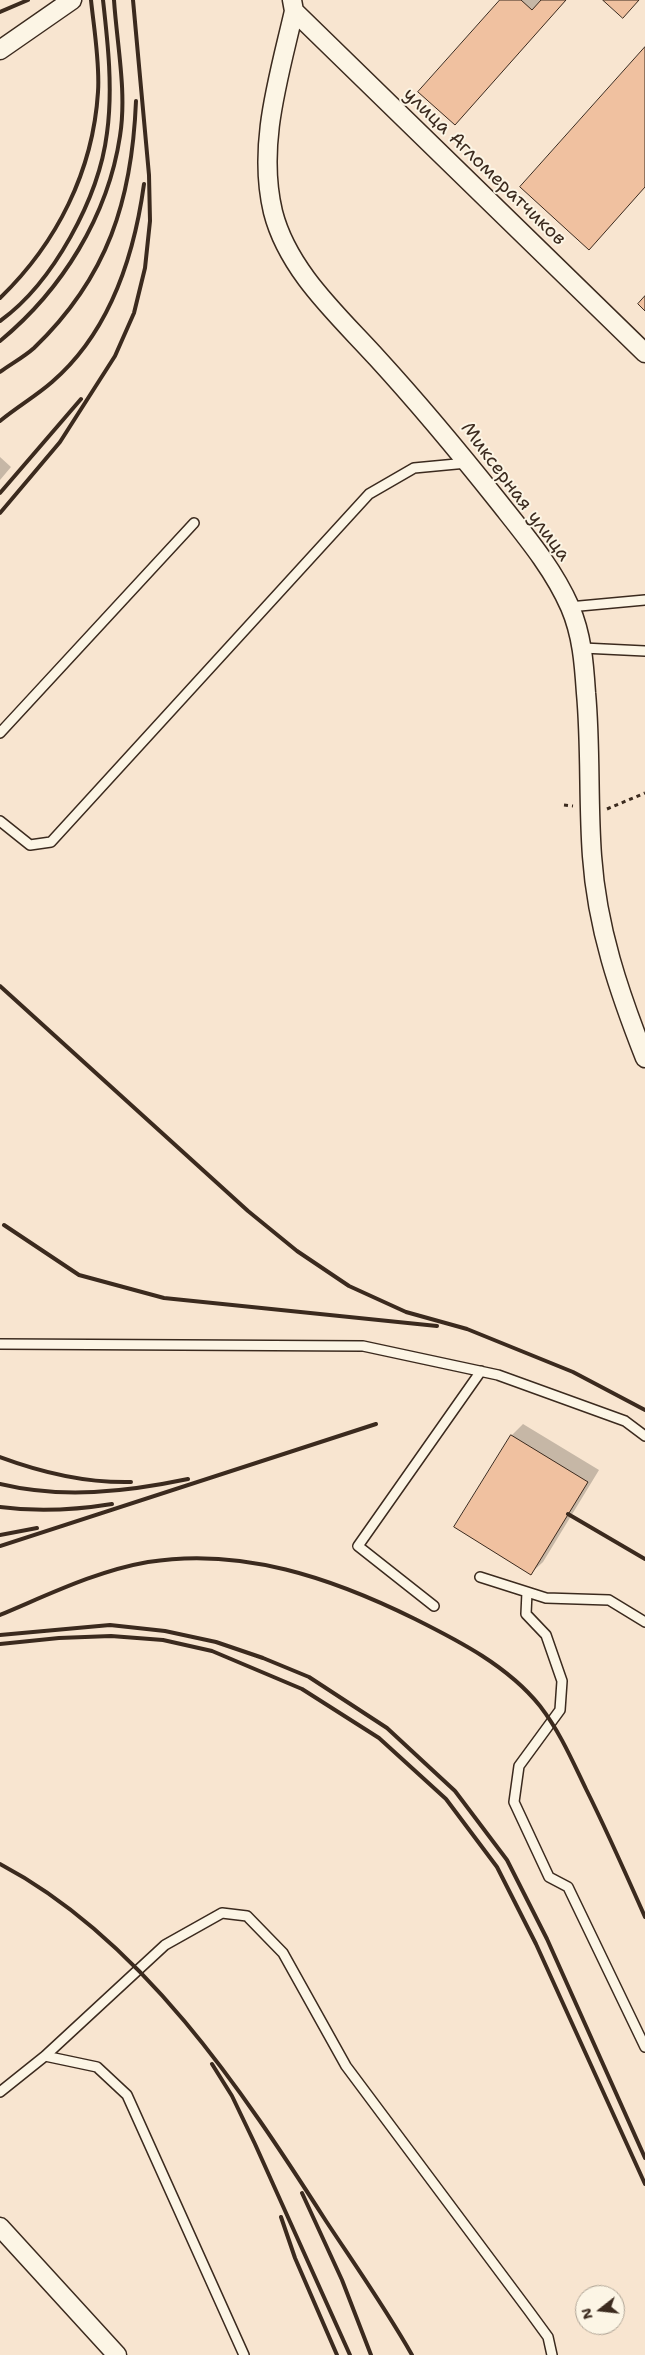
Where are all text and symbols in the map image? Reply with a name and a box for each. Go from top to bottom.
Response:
street label: улица Агломератчиков [398,83,570,251]
street label: Миксерная улица [455,418,575,566]
north arrow [575,2285,625,2335]
text: N [576,2306,597,2322]

